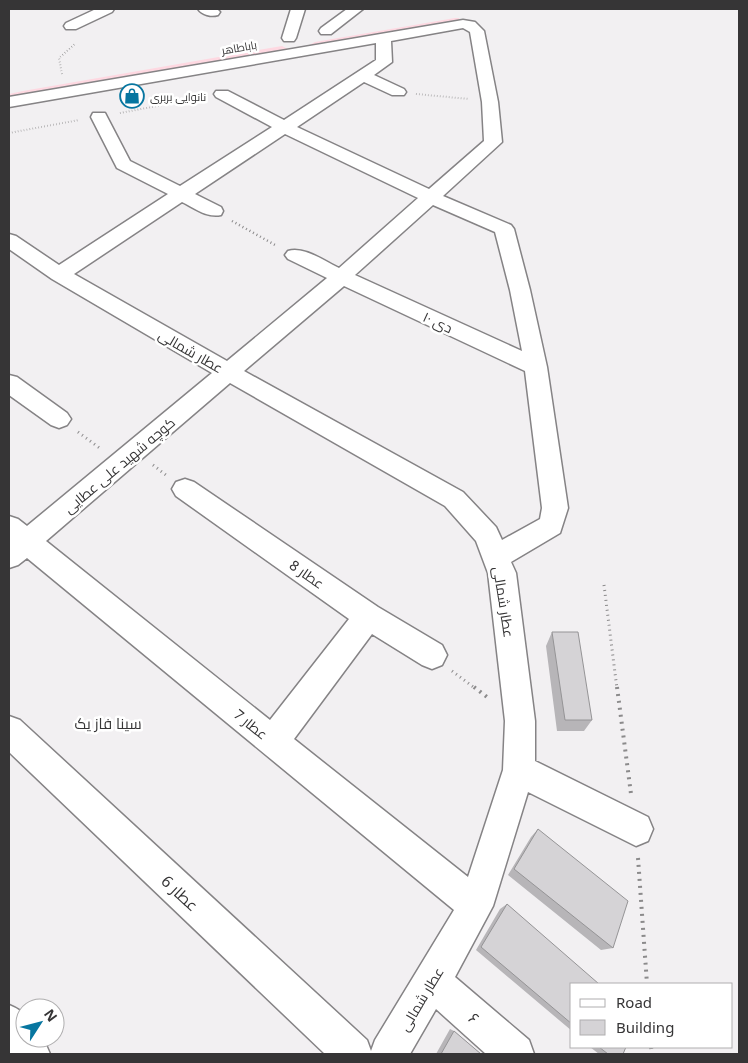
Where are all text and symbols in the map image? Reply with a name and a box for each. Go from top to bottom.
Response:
street label: باباطاهر [219,36,258,58]
shop icon: نانوایی بربری [119,83,145,109]
place label: نانوایی بربری [150,89,206,104]
street label: دی ۱۰ [420,307,456,337]
street label: عطار شمالی [155,325,227,377]
street label: کوچه شهید علی عطایی [59,413,179,518]
street label: عطار 8 [286,555,328,593]
street label: عطار شمالی [489,565,519,639]
street label: عطار 7 [230,705,272,743]
district label: سینا فاز یک [74,713,142,733]
street label: عطار 6 [157,870,203,916]
street label: عطار شمالی [394,963,448,1035]
legend [570,983,733,1048]
text: Road [616,992,652,1012]
north arrow [15,998,65,1048]
text: N [40,1005,62,1025]
street label: ۶ [464,1007,484,1029]
text: Building [616,1017,674,1037]

